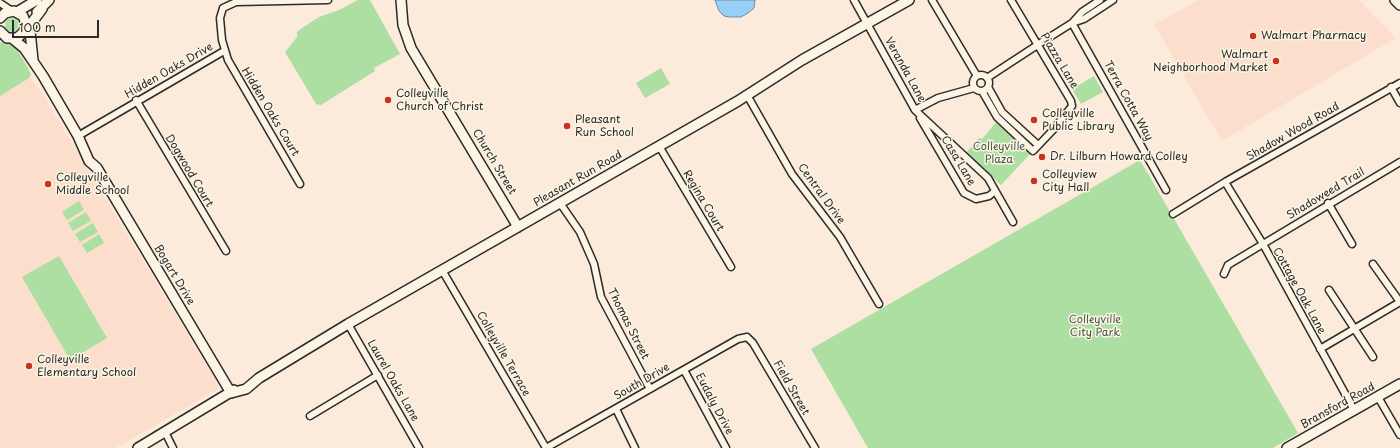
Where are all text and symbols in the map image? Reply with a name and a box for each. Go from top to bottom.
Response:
scale bar [14,12,101,38]
text: 100 m [19,18,56,36]
place label: Walmart Pharmacy [1261,29,1366,43]
street label: Piazza Lane [1037,31,1081,91]
marker: Walmart Pharmacy [1248,31,1258,41]
street label: Veranda Lane [882,35,928,105]
street label: Hidden Oaks Drive [123,40,215,102]
place label: Walmart Neighborhood Market [1153,48,1268,74]
marker: Walmart Neighborhood Market [1271,56,1281,66]
street label: Terra Cotta Way [1101,59,1155,143]
street label: Hidden Oaks Court [238,65,302,159]
place label: Colleyville Church of Christ [396,87,483,113]
marker: Colleyville Church of Christ [383,95,393,105]
street label: Shadow Wood Road [1244,100,1342,164]
place label: Colleyville Public Library [1042,107,1115,133]
place label: Pleasant Run School [575,113,634,139]
marker: Colleyville Public Library [1029,115,1039,125]
marker: Pleasant Run School [562,121,572,131]
street label: Church Street [469,127,519,197]
street label: Dogwood Court [162,132,216,210]
street label: Casa Lane [938,134,978,188]
park label: Colleyville Plaza [973,140,1025,166]
street label: Pleasant Run Road [531,148,625,210]
place label: Dr. Lilburn Howard Colley [1050,150,1188,164]
marker: Dr. Lilburn Howard Colley [1037,152,1047,162]
street label: Central Drive [795,161,847,227]
street label: Shadoweed Trail [1285,166,1367,222]
street label: Regina Court [680,168,726,234]
place label: Colleyview City Hall [1042,168,1097,194]
place label: Colleyville Middle School [56,171,129,197]
marker: Colleyview City Hall [1029,176,1039,186]
marker: Colleyville Middle School [43,179,53,189]
street label: Bogart Drive [151,242,197,308]
street label: Cottage Oak Lane [1270,245,1328,337]
street label: Thomas Street [604,286,652,362]
street label: Colleyville Terrace [473,309,533,399]
park label: Colleyville City Park [1069,313,1121,339]
street label: Laurel Oaks Lane [364,338,422,424]
place label: Colleyville Elementary School [37,353,136,379]
street label: Field Street [770,358,812,418]
marker: Colleyville Elementary School [24,361,34,371]
street label: South Drive [612,361,672,403]
street label: Eudaly Drive [692,371,736,437]
street label: Bransford Road [1299,380,1377,432]

